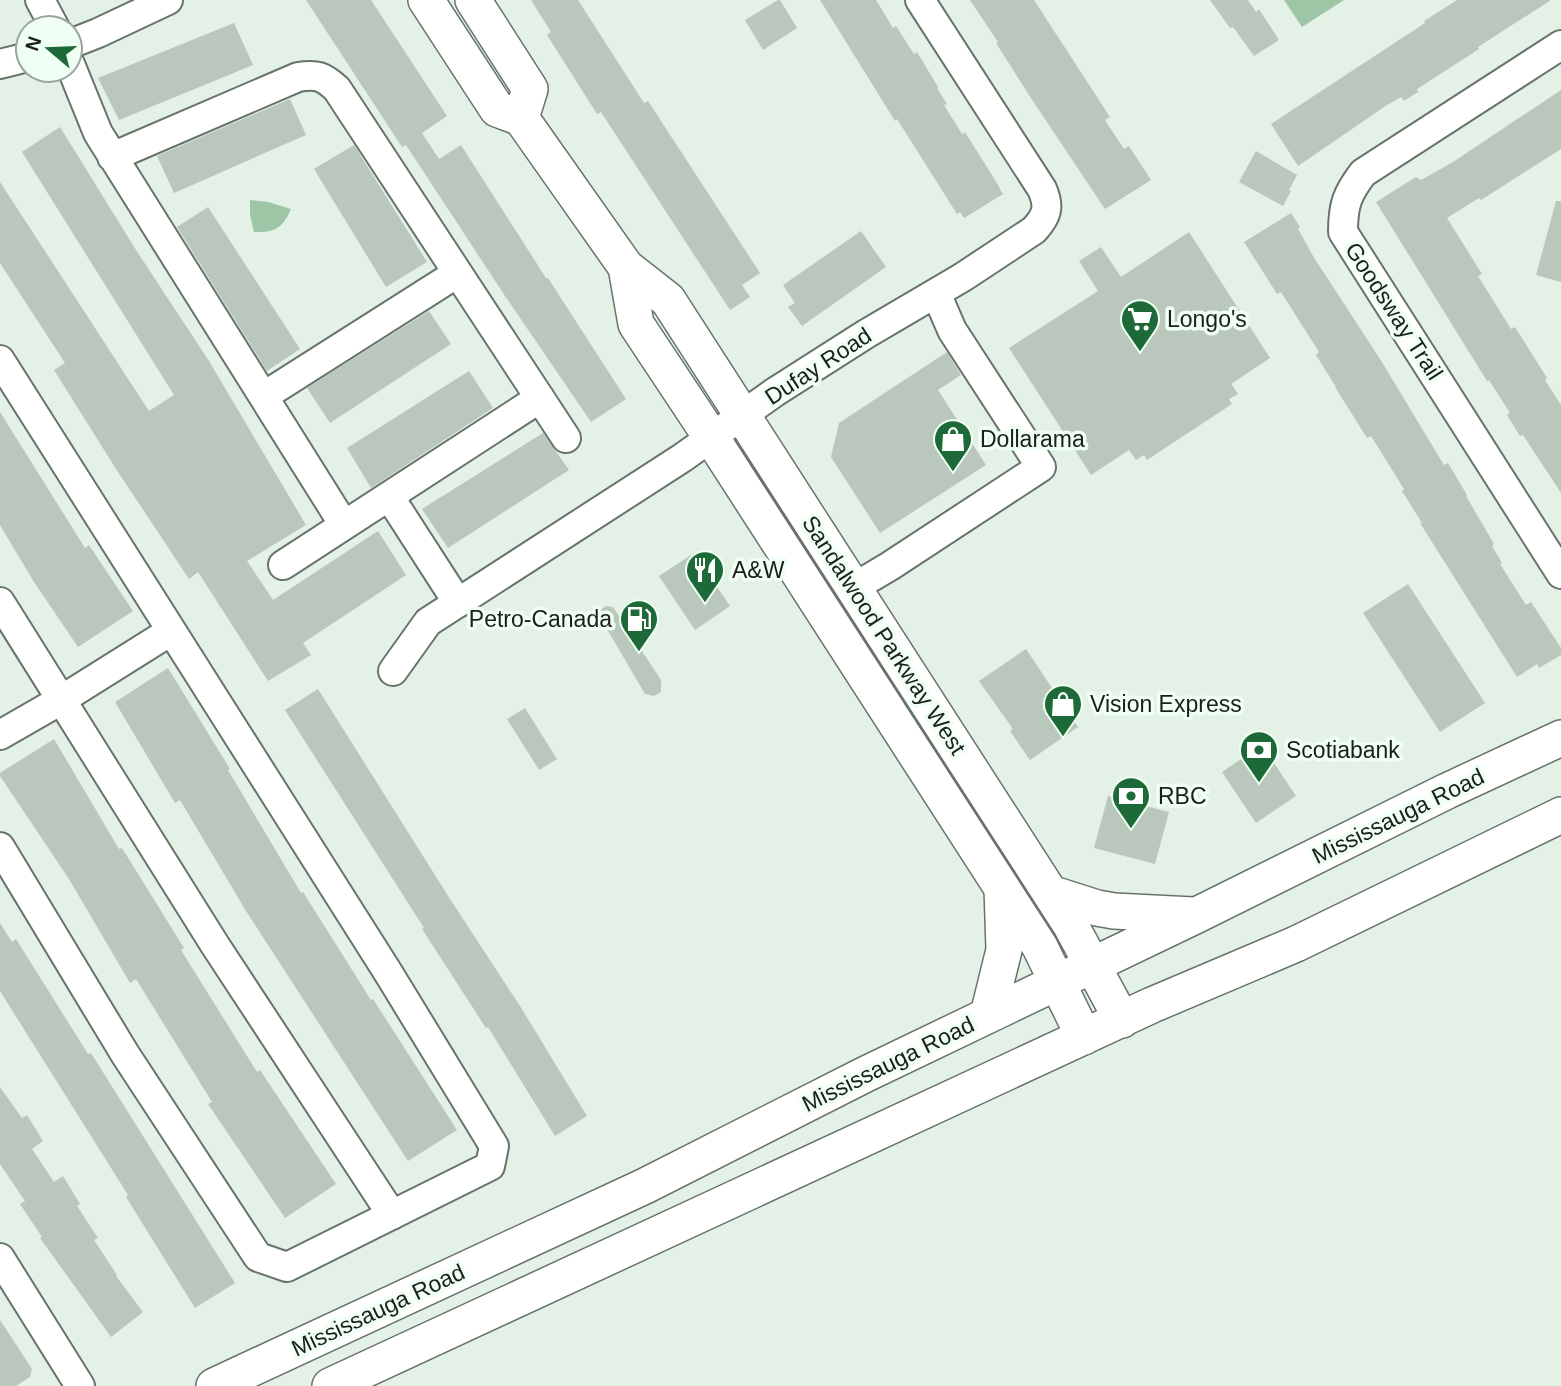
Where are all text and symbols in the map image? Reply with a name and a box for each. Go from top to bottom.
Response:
north arrow [14,14,84,84]
text: N [21,34,46,54]
street label: Goodsway Trail [1340,237,1448,385]
supermarket icon: Longo's [1119,298,1161,353]
place label: Longo's [1167,306,1247,332]
street label: Dufay Road [760,322,876,410]
shop icon: Dollarama [932,418,974,473]
place label: Dollarama [980,426,1085,452]
street label: Sandalwood Parkway West [797,511,971,760]
restaurant icon: A&W [684,549,726,604]
place label: A&W [732,557,785,583]
fuel station icon: Petro-Canada [618,598,660,653]
place label: Petro-Canada [469,606,612,632]
shop icon: Vision Express [1042,683,1084,738]
place label: Vision Express [1090,691,1242,717]
bank icon: Scotiabank [1238,729,1280,784]
place label: Scotiabank [1286,737,1400,763]
street label: Mississauga Road [1308,763,1488,869]
bank icon: RBC [1110,775,1152,830]
place label: RBC [1158,783,1207,809]
street label: Mississauga Road [798,1011,978,1117]
street label: Mississauga Road [287,1259,469,1361]

